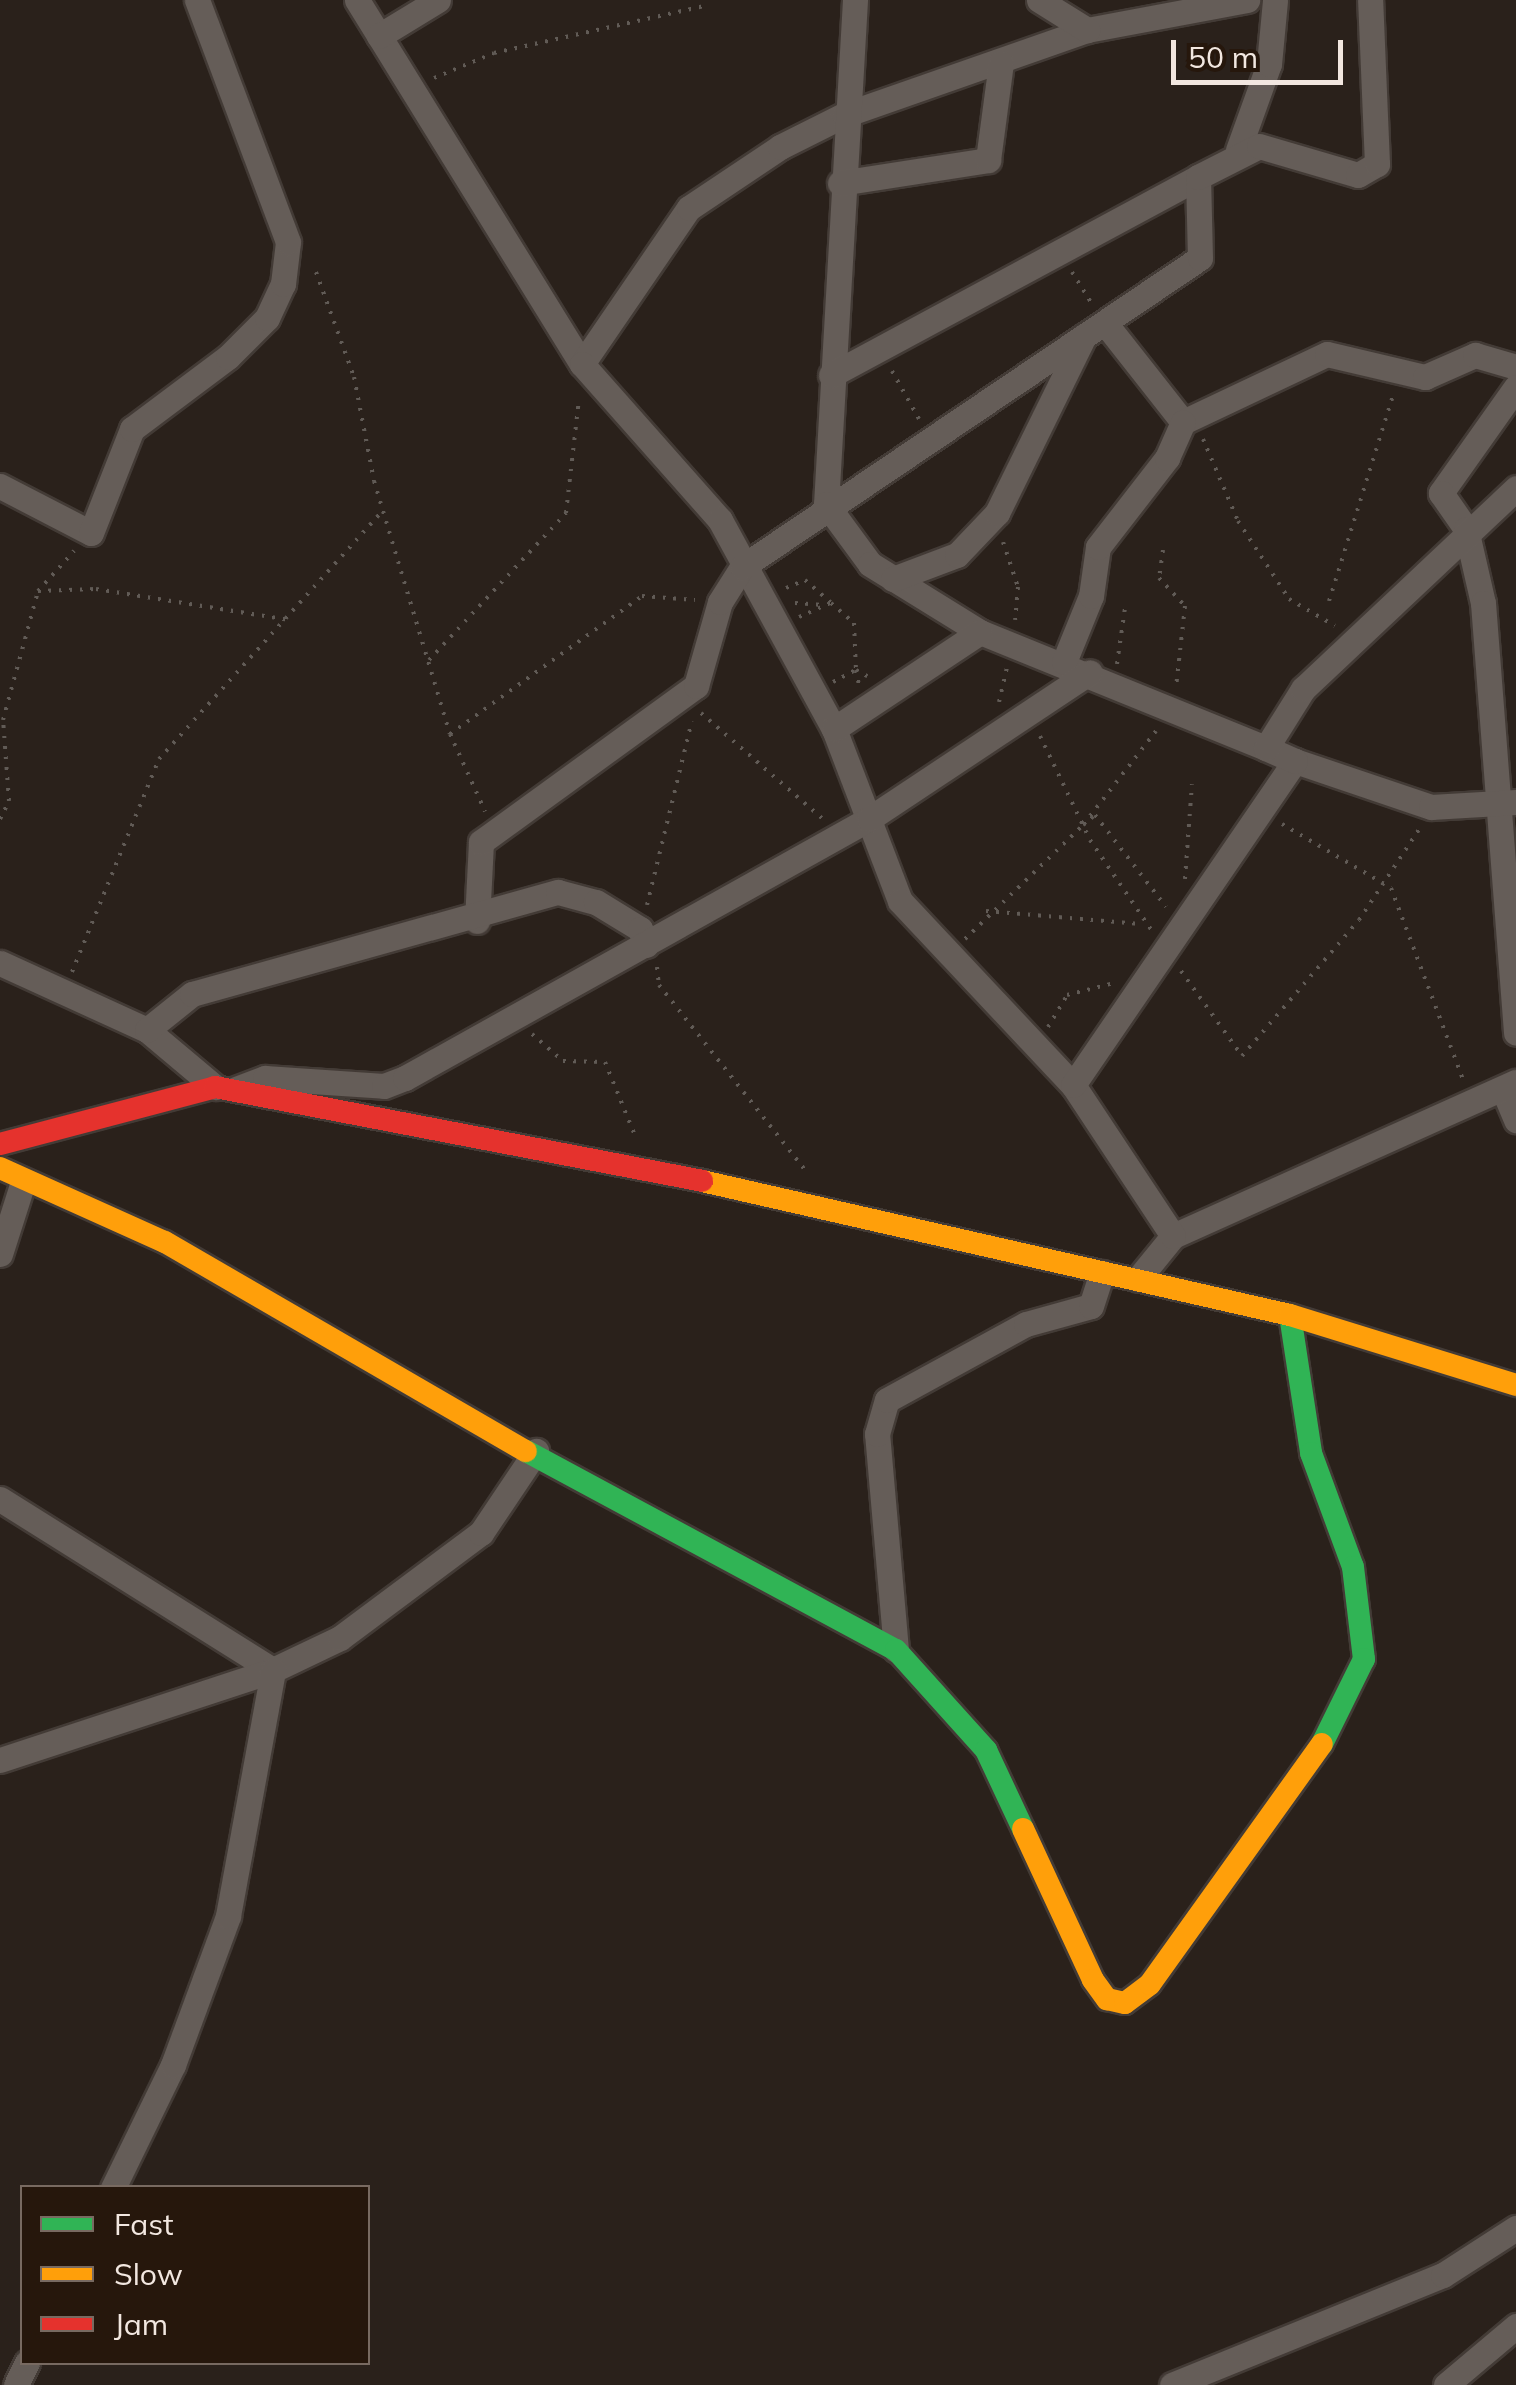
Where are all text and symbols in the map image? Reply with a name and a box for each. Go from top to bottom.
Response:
scale bar [1176,20,1348,82]
text: 50 m [1188,38,1258,76]
legend [20,2185,370,2365]
text: Fast [114,2205,174,2243]
text: Slow [114,2255,183,2293]
text: Jam [114,2305,168,2343]

